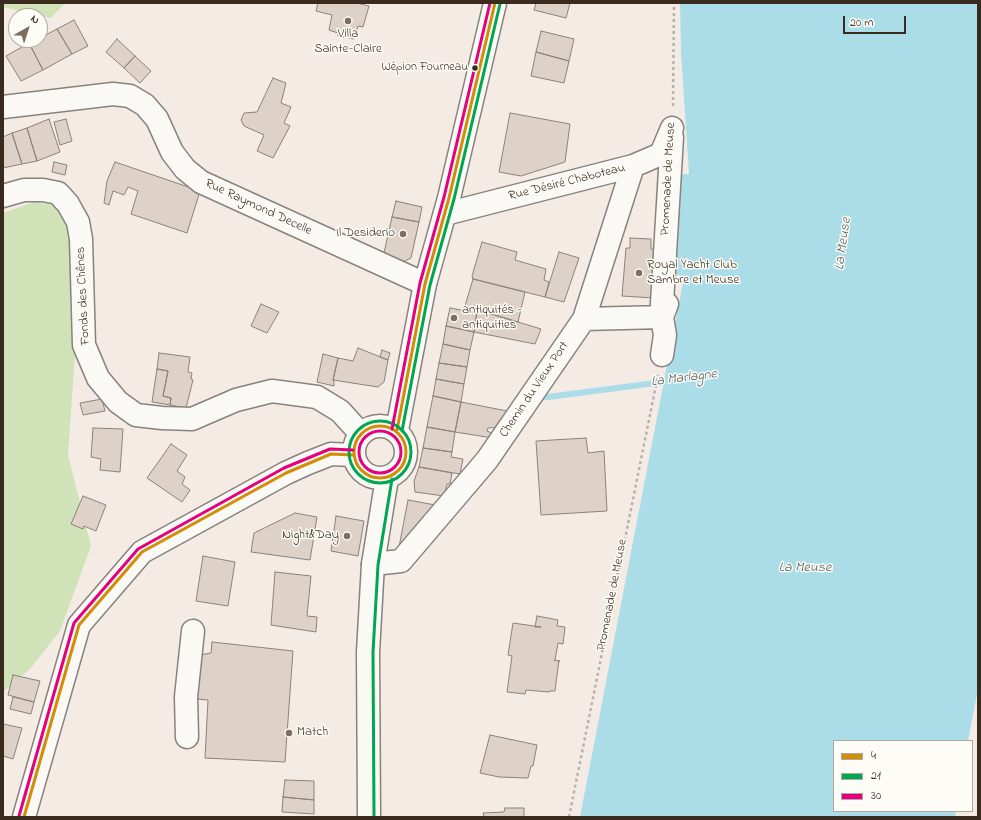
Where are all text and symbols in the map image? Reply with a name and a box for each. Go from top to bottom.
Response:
north arrow [8,8,48,48]
scale bar [845,8,908,34]
text: N [27,11,43,28]
text: 20 m [850,14,873,32]
marker: Villa Sainte-Claire [343,16,353,26]
place label: Villa Sainte-Claire [314,27,382,58]
place label: Wépion Fourneau [381,61,468,75]
marker: Wépion Fourneau [470,63,480,73]
street label: Promenade de Meuse [658,122,680,236]
street label: Rue Désiré Chaboteau [507,161,627,205]
street label: Rue Raymond Decelle [202,176,314,240]
water label: La Meuse [832,217,856,271]
place label: Il Desiderio [336,226,395,242]
marker: Il Desiderio [398,229,408,239]
street label: Fonds des Chênes [74,246,94,346]
place label: Royal Yacht Club Sambre et Meuse [647,258,739,289]
marker: Royal Yacht Club Sambre et Meuse [634,268,644,278]
place label: antiquités - antiquities [462,303,522,334]
marker: antiquités - antiquities [449,313,459,323]
street label: Chemin du Vieux Port [497,339,573,441]
water label: La Marlagne [650,367,718,391]
place label: Night&Day [282,528,339,544]
marker: Night&Day [342,531,352,541]
street label: Promenade de Meuse [595,538,631,652]
water label: La Meuse [779,561,831,577]
place label: Match [297,725,328,741]
marker: Match [284,728,294,738]
legend [833,740,973,812]
text: 4 [871,747,876,765]
text: 21 [871,767,881,785]
text: 30 [871,787,881,805]

